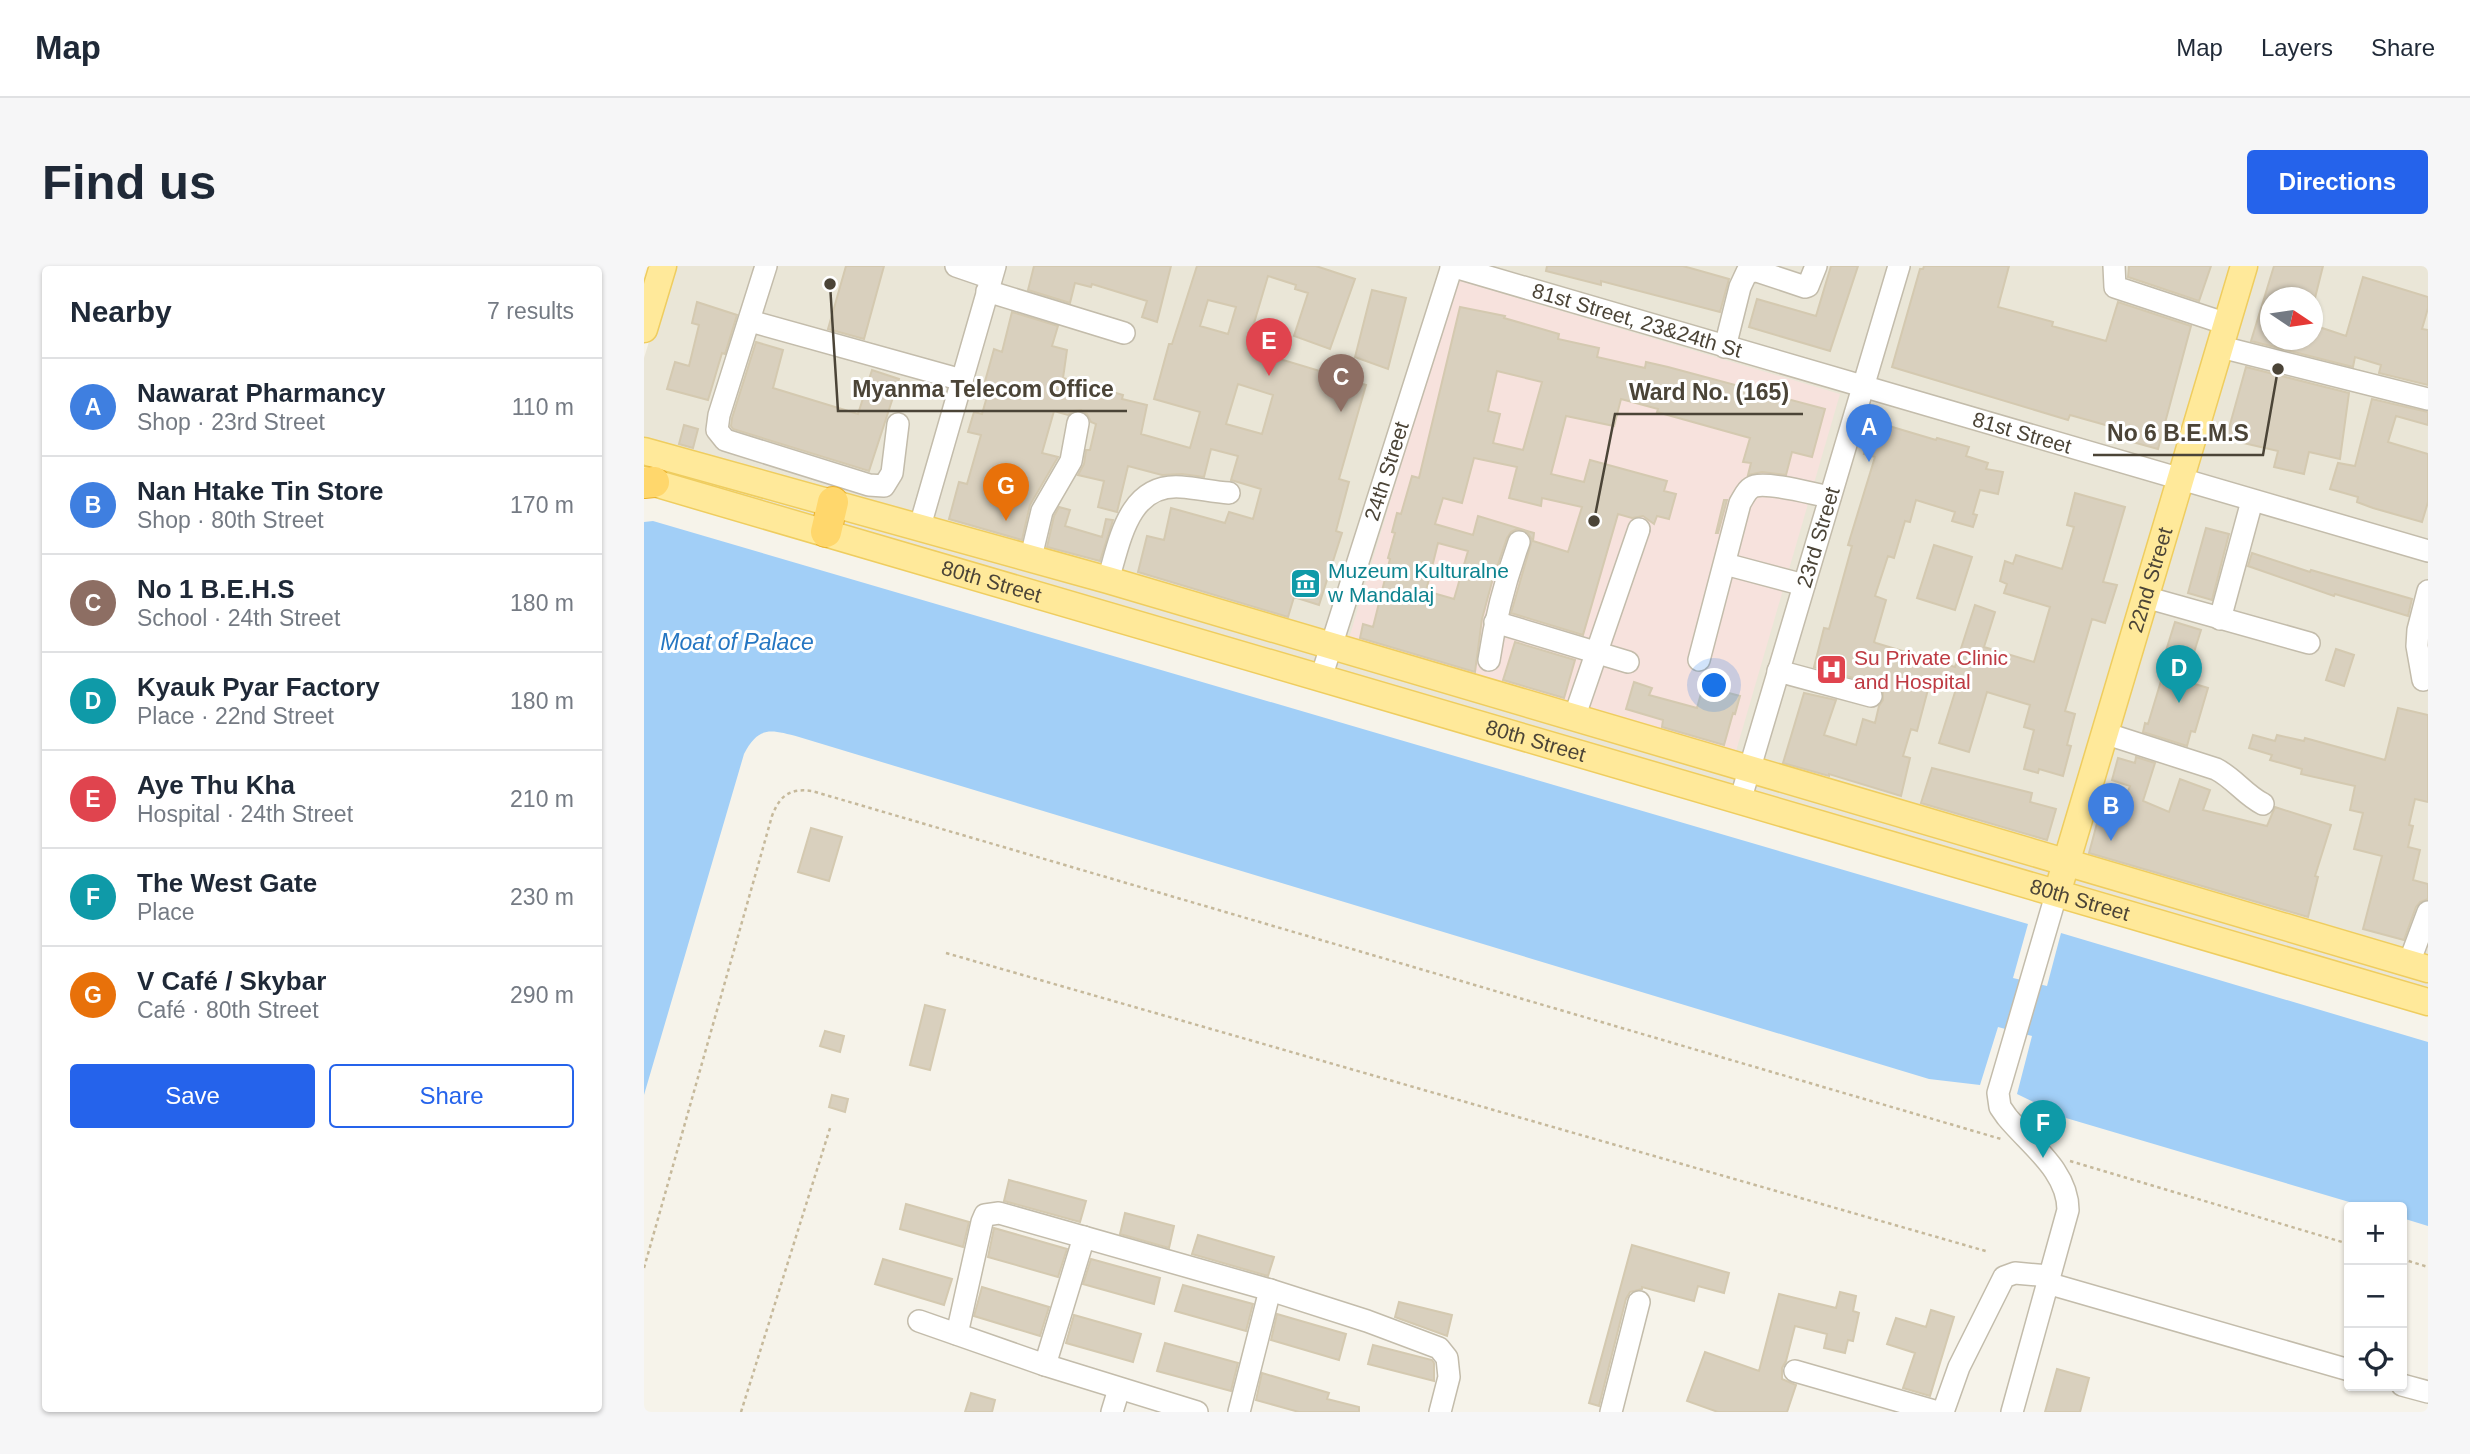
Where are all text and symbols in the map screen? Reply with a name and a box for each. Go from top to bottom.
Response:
text: Map [35,29,101,66]
text: Map [2176,34,2223,61]
text: Layers [2261,34,2333,61]
text: Share [2371,34,2435,61]
button: Directions [2247,150,2428,214]
text: Find us [42,155,216,209]
street label: 81st Street, 23&24th St [1530,279,1745,362]
north arrow [2260,287,2323,350]
text: Nearby [70,295,172,328]
text: 7 results [487,298,574,324]
pin: E [1246,318,1292,376]
pin: C [1318,354,1364,412]
callout: Myanma Telecom Office [838,367,1127,411]
callout: Ward No. (165) [1615,370,1803,414]
text: Myanma Telecom Office [852,376,1114,402]
text: Nawarat Pharmancy [137,378,386,408]
text: Ward No. (165) [1629,379,1789,405]
text: A [85,394,101,420]
text: 110 m [512,394,574,420]
pin: A [1846,404,1892,462]
street label: 81st Street [1970,407,2074,458]
text: Shop · 23rd Street [137,409,325,435]
callout: No 6 B.E.M.S [2093,411,2263,455]
street label: 24th Street [1360,418,1413,524]
text: No 6 B.E.M.S [2107,420,2249,446]
pin: G [983,463,1029,521]
text: Nan Htake Tin Store [137,476,384,506]
street label: 23rd Street [1792,484,1844,590]
text: B [85,492,101,518]
text: 170 m [510,492,574,518]
text: Shop · 80th Street [137,507,324,533]
street label: 22nd Street [2123,524,2177,635]
street label: 80th Street [939,556,1044,607]
place label: Muzeum Kulturalne w Mandalaj [1327,559,1509,606]
museum icon: Muzeum Kulturalne w Mandalaj [1288,566,1322,600]
text: No 1 B.E.H.S [137,574,294,604]
text: C [85,590,101,616]
text: 180 m [510,590,574,616]
text: School · 24th Street [137,605,340,631]
water label: Moat of Palace [660,629,814,655]
pin: D [2156,645,2202,703]
place label: Su Private Clinic and Hospital [1854,646,2008,693]
hospital icon: Su Private Clinic and Hospital [1814,653,1848,687]
your location [1697,668,1731,702]
text: Kyauk Pyar Factory [137,672,380,702]
text: D [85,688,101,714]
text: 180 m [510,688,574,714]
text: Place · 22nd Street [137,703,334,729]
street label: 80th Street [1483,715,1588,766]
text: Aye Thu Kha [137,770,295,800]
pin: B [2088,783,2134,841]
text: E [85,786,101,812]
text: 210 m [510,786,574,812]
text: Hospital · 24th Street [137,801,353,827]
text: The West Gate [137,868,317,898]
street label: 80th Street [2027,874,2133,925]
text: F [86,884,100,910]
text: 230 m [510,884,574,910]
text: Place [137,899,195,925]
text: V Café / Skybar [137,966,326,996]
text: G [84,982,102,1008]
text: 290 m [510,982,574,1008]
text: Café · 80th Street [137,997,319,1023]
button: Save [70,1064,315,1128]
button: Share [329,1064,574,1128]
pin: F [2020,1100,2066,1158]
map controls [2344,1202,2407,1391]
button: + [2344,1202,2407,1265]
button: − [2344,1265,2407,1328]
button: locate [2344,1328,2407,1391]

